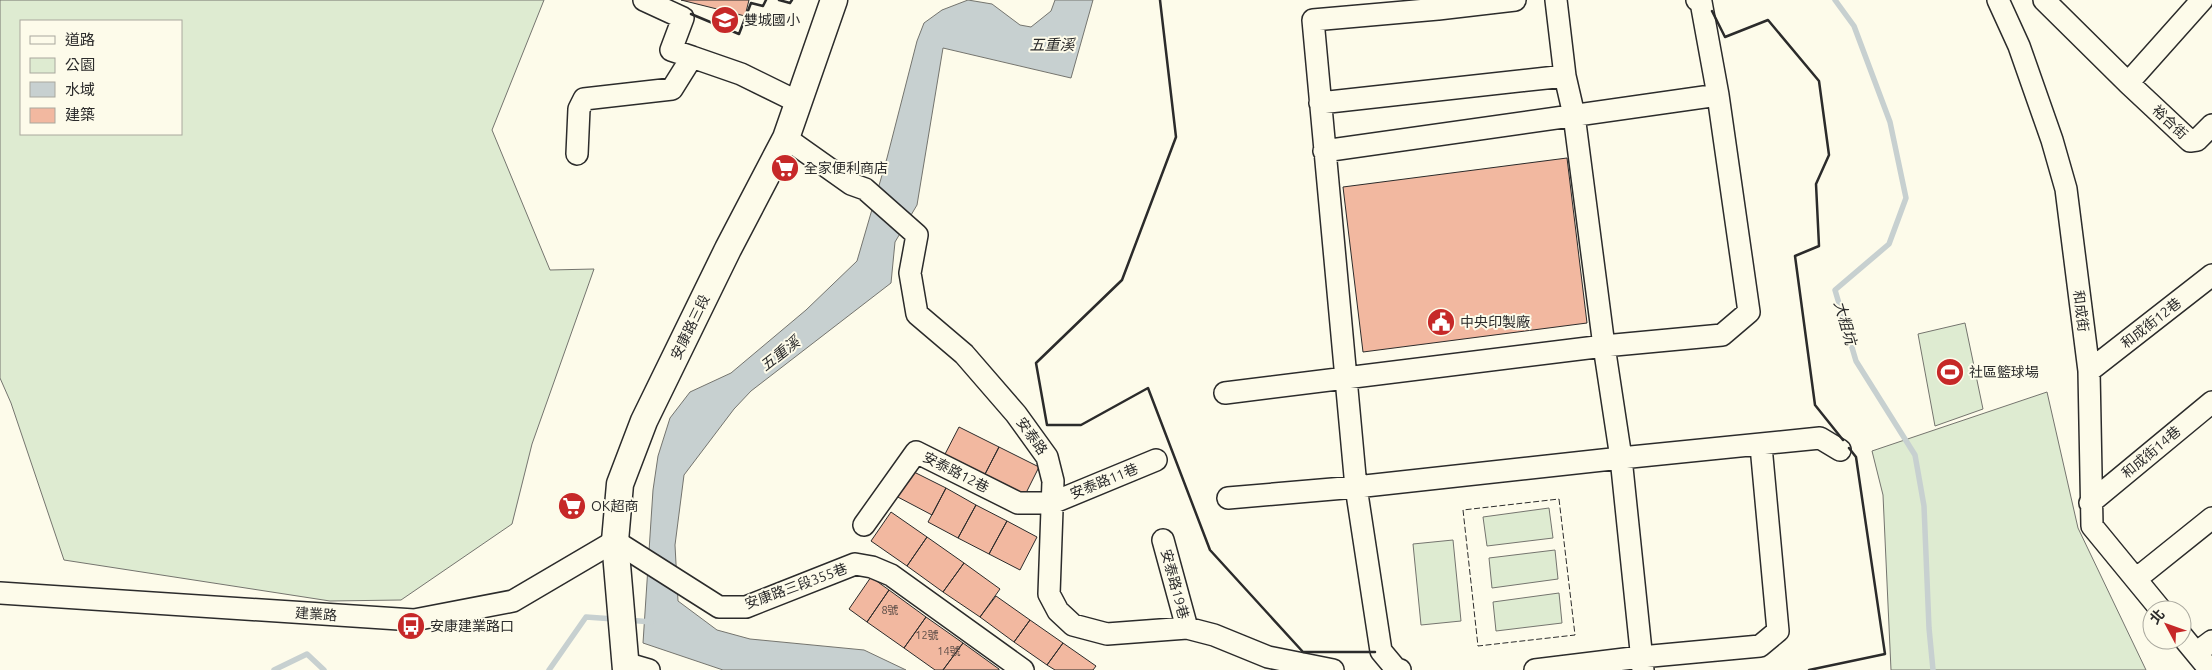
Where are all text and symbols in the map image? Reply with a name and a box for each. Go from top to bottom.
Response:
school or university icon: 雙城國小 [710,5,740,35]
place label: 雙城國小 [744,12,800,28]
legend [20,20,182,135]
text: 道路 [65,31,95,48]
water label: 五重溪 [1029,36,1076,53]
text: 公園 [65,56,95,73]
text: 水域 [65,81,95,98]
street label: 裕合街 [2149,102,2191,142]
text: 建築 [65,106,95,123]
supermarket icon: 全家便利商店 [770,153,800,183]
place label: 全家便利商店 [804,160,888,176]
street label: 和成街 [2071,289,2091,333]
street label: 安康路三段 [667,292,713,362]
street label: 和成街12巷 [2118,295,2184,351]
water label: 大粗坑 [1831,299,1860,349]
public building icon: 中央印製廠 [1426,307,1456,337]
place label: 中央印製廠 [1460,314,1530,330]
water label: 五重溪 [757,332,804,374]
sports icon: 社區籃球場 [1935,357,1965,387]
place label: 社區籃球場 [1969,364,2039,380]
street label: 安泰路 [1013,414,1051,458]
street label: 和成街14巷 [2118,423,2184,481]
street label: 安泰路12巷 [920,449,992,495]
street label: 安泰路11巷 [1068,460,1140,502]
supermarket icon: OK超商 [557,491,587,521]
place label: OK超商 [591,498,638,514]
street label: 安泰路19巷 [1158,547,1192,621]
street label: 安康路三段355巷 [743,560,849,612]
north arrow [2142,600,2192,650]
house number: 8號 [881,604,899,616]
street label: 建業路 [294,605,338,623]
text: 北 [2147,606,2168,627]
bus stop icon: 安康建業路口 [396,611,426,641]
place label: 安康建業路口 [430,618,514,634]
house number: 12號 [915,629,939,641]
house number: 14號 [937,645,961,657]

